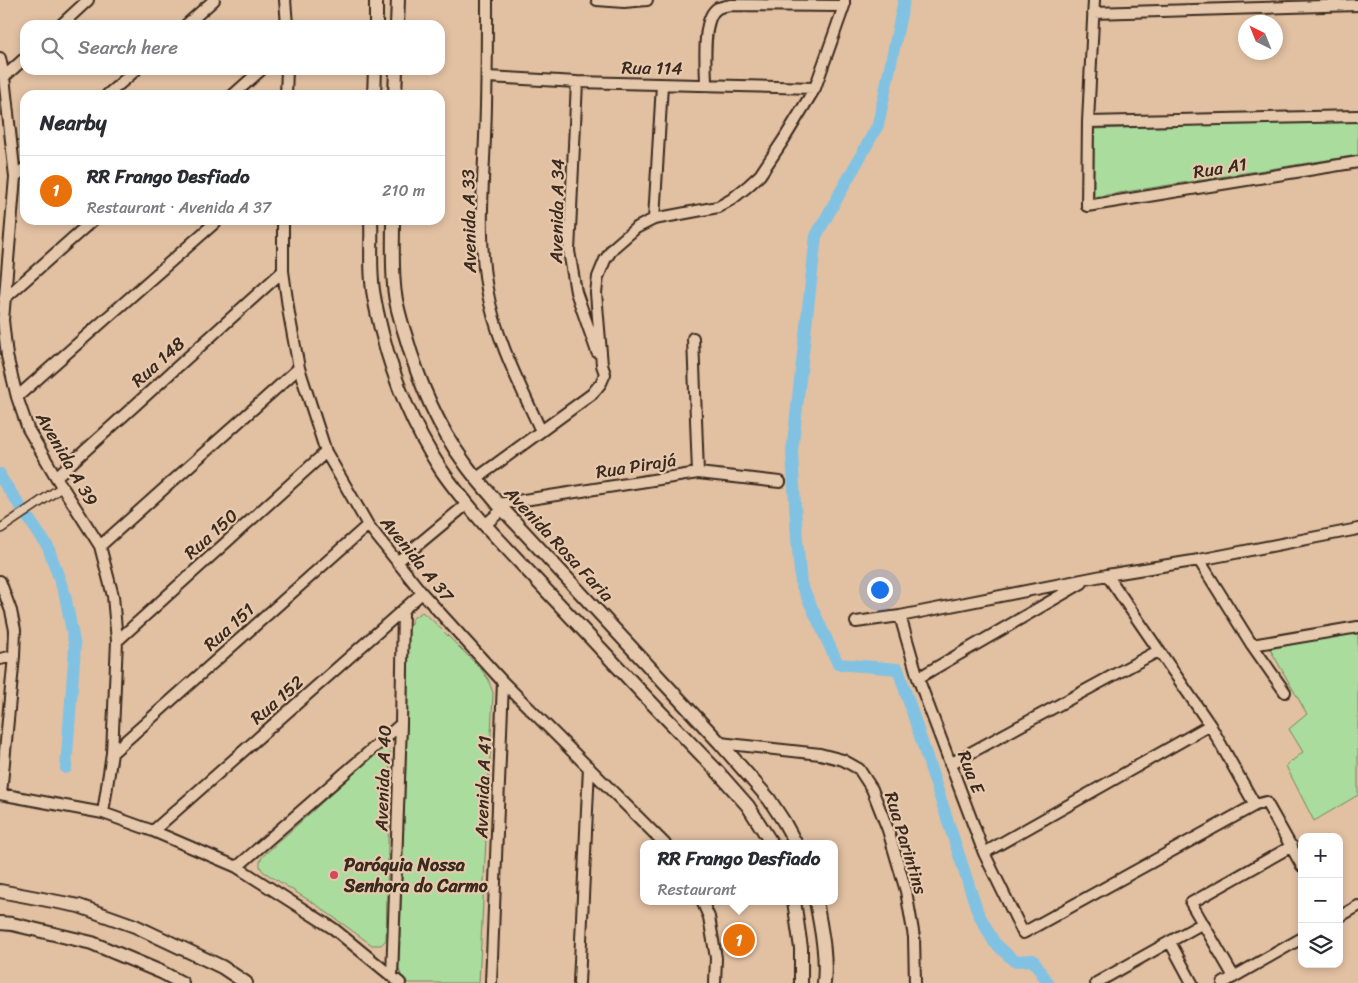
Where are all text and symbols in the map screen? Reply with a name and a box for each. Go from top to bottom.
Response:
north arrow [1238,15,1283,60]
search box [20,20,445,75]
text: Search here [78,31,178,64]
icon: search [38,34,66,62]
street label: Rua 114 [621,51,683,85]
text: Nearby [40,104,106,142]
street label: Rua A1 [1191,148,1249,188]
street label: Avenida A 34 [540,158,574,265]
text: RR Frango Desfiado [87,160,250,193]
street label: Avenida A 33 [452,169,486,274]
text: 1 [53,176,59,205]
text: 210 m [382,176,425,205]
text: Restaurant · Avenida A 37 [87,193,271,222]
street label: Rua 148 [123,329,193,395]
street label: Avenida A 39 [26,405,107,512]
street label: Rua Pirajá [593,444,679,488]
street label: Avenida Rosa Faria [496,478,622,610]
street label: Rua 150 [176,501,246,567]
street label: Avenida A 37 [371,508,463,611]
your location [867,577,893,603]
street label: Rua 151 [196,595,262,659]
street label: Rua 152 [243,667,311,733]
street label: Avenida A 40 [365,724,401,833]
street label: Avenida A 41 [465,735,501,840]
street label: Rua E [948,746,994,799]
street label: Rua Parintins [875,788,937,899]
map controls [1298,833,1343,968]
button: + [1298,833,1343,878]
popup [640,840,838,905]
text: RR Frango Desfiado [658,842,820,875]
place label: Paróquia Nossa Senhora do Carmo [343,849,488,902]
marker: Paróquia Nossa Senhora do Carmo [328,869,340,881]
text: Restaurant [658,875,737,904]
button: − [1298,878,1343,923]
pin: 1 [723,921,755,959]
button: layers [1298,923,1343,968]

